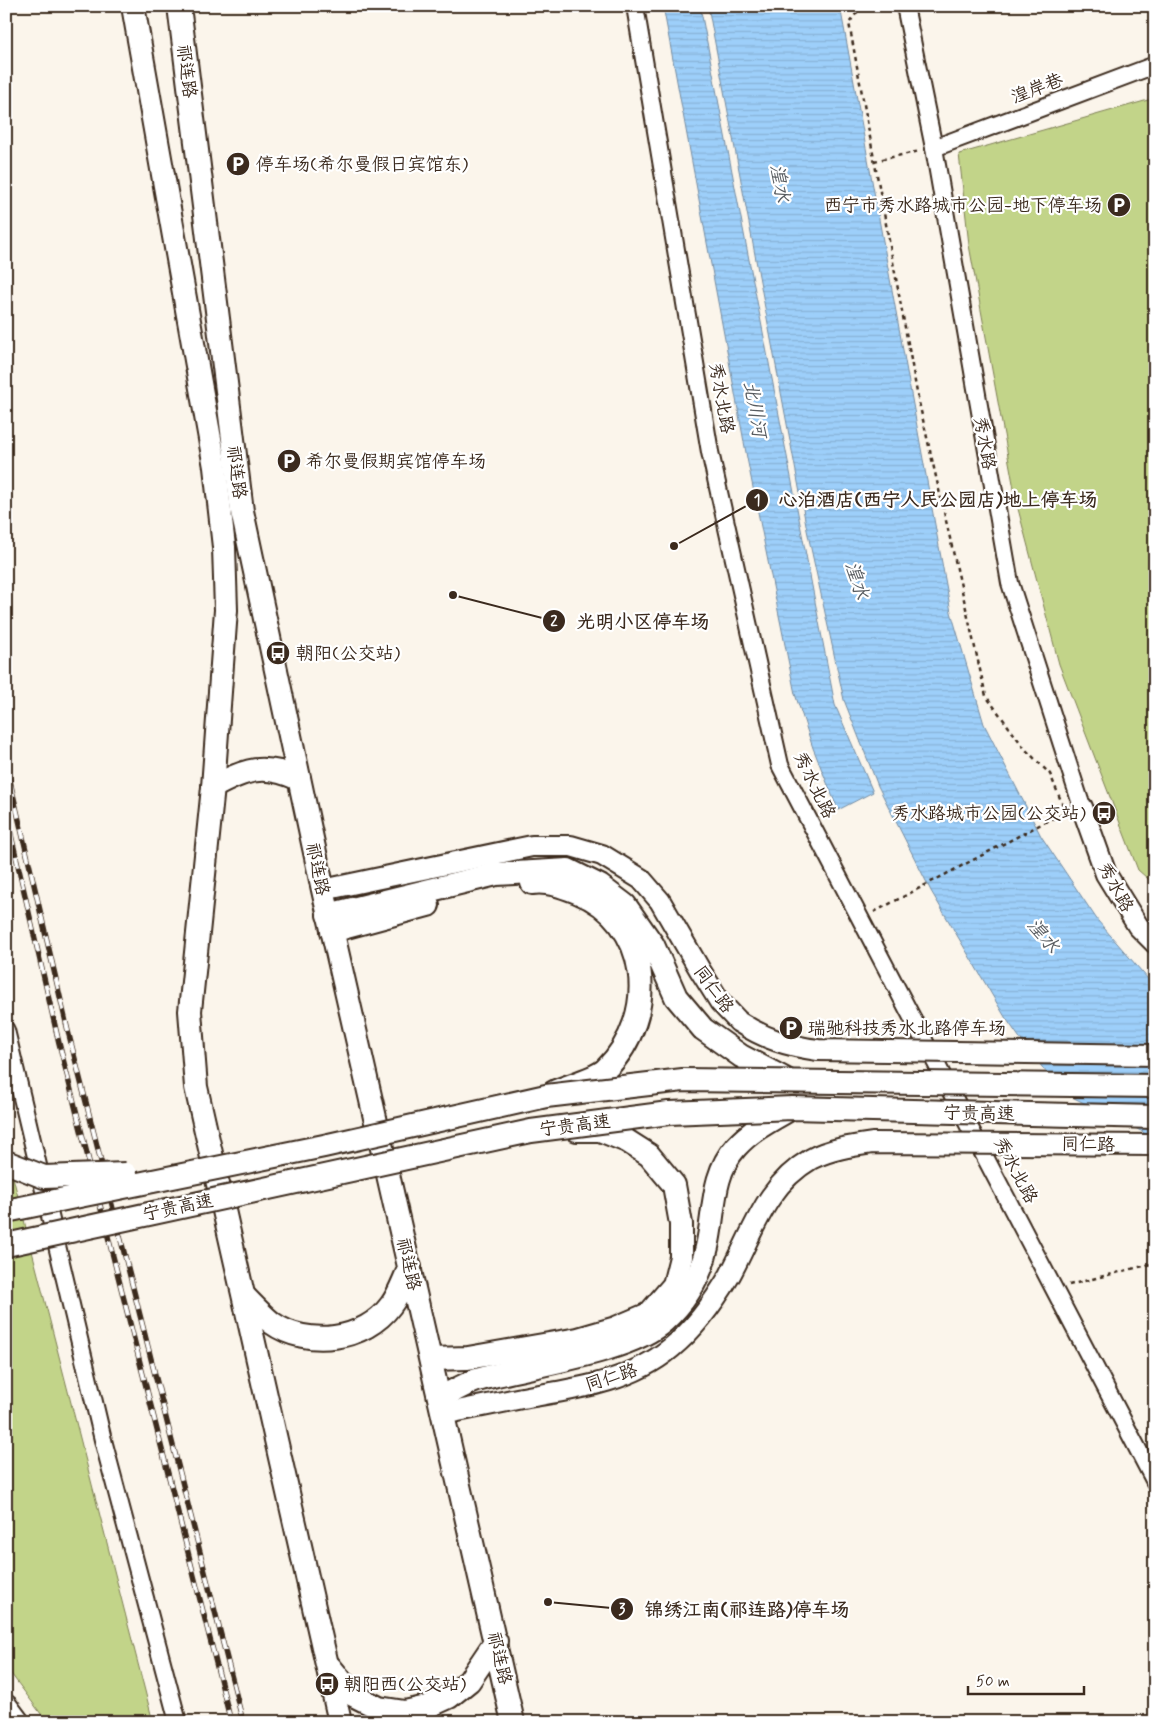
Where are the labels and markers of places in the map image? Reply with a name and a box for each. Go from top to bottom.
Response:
parking icon: 停车场(希尔曼假日宾馆东) [225,151,251,177]
place label: 停车场(希尔曼假日宾馆东) [256,153,469,177]
parking icon: 西宁市秀水路城市公园-地下停车场 [1106,192,1132,218]
place label: 西宁市秀水路城市公园-地下停车场 [824,194,1102,218]
parking icon: 希尔曼假期宾馆停车场 [276,448,302,474]
place label: 希尔曼假期宾馆停车场 [306,450,486,474]
callout: 心泊酒店(西宁人民公园店)地上停车场 [744,483,1108,517]
callout: 光明小区停车场 [542,604,720,638]
bus stop icon: 朝阳(公交站) [265,640,291,666]
place label: 朝阳(公交站) [296,642,401,666]
bus stop icon: 秀水路城市公园(公交站) [1091,800,1117,826]
place label: 秀水路城市公园(公交站) [892,802,1087,826]
parking icon: 瑞驰科技秀水北路停车场 [778,1015,804,1041]
place label: 瑞驰科技秀水北路停车场 [808,1017,1006,1041]
callout: 锦绣江南(祁连路)停车场 [610,1592,860,1626]
bus stop icon: 朝阳西(公交站) [314,1671,340,1697]
place label: 朝阳西(公交站) [344,1673,467,1697]

